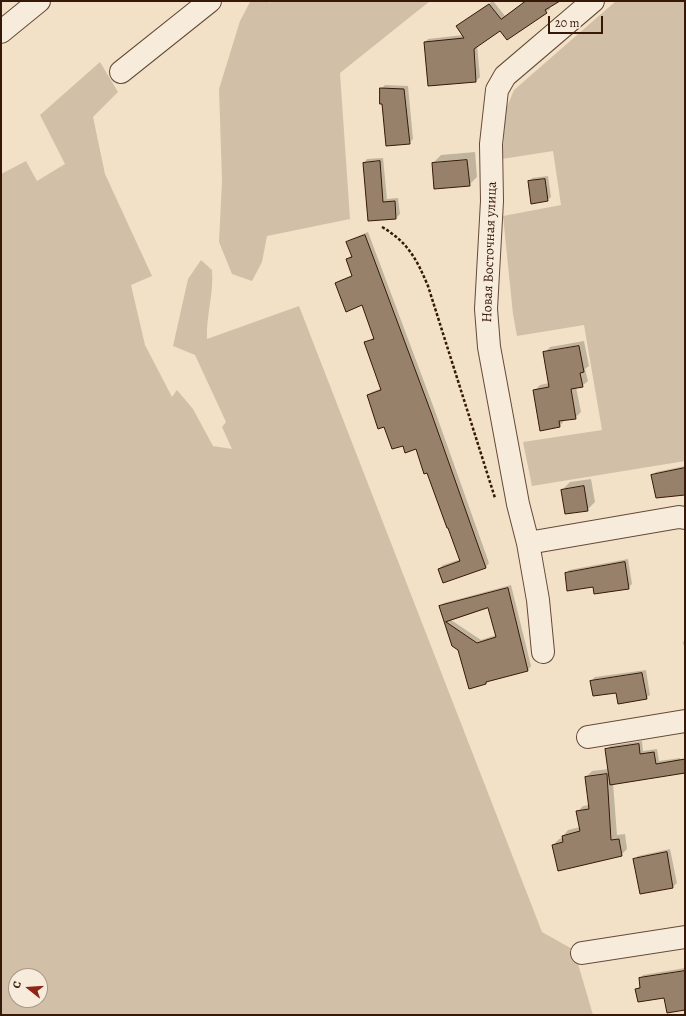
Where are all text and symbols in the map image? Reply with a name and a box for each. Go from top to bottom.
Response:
scale bar [550,8,605,34]
text: 20 m [555,15,579,31]
street label: Новая Восточная улица [479,181,501,323]
north arrow [8,968,48,1008]
text: С [9,979,25,990]

